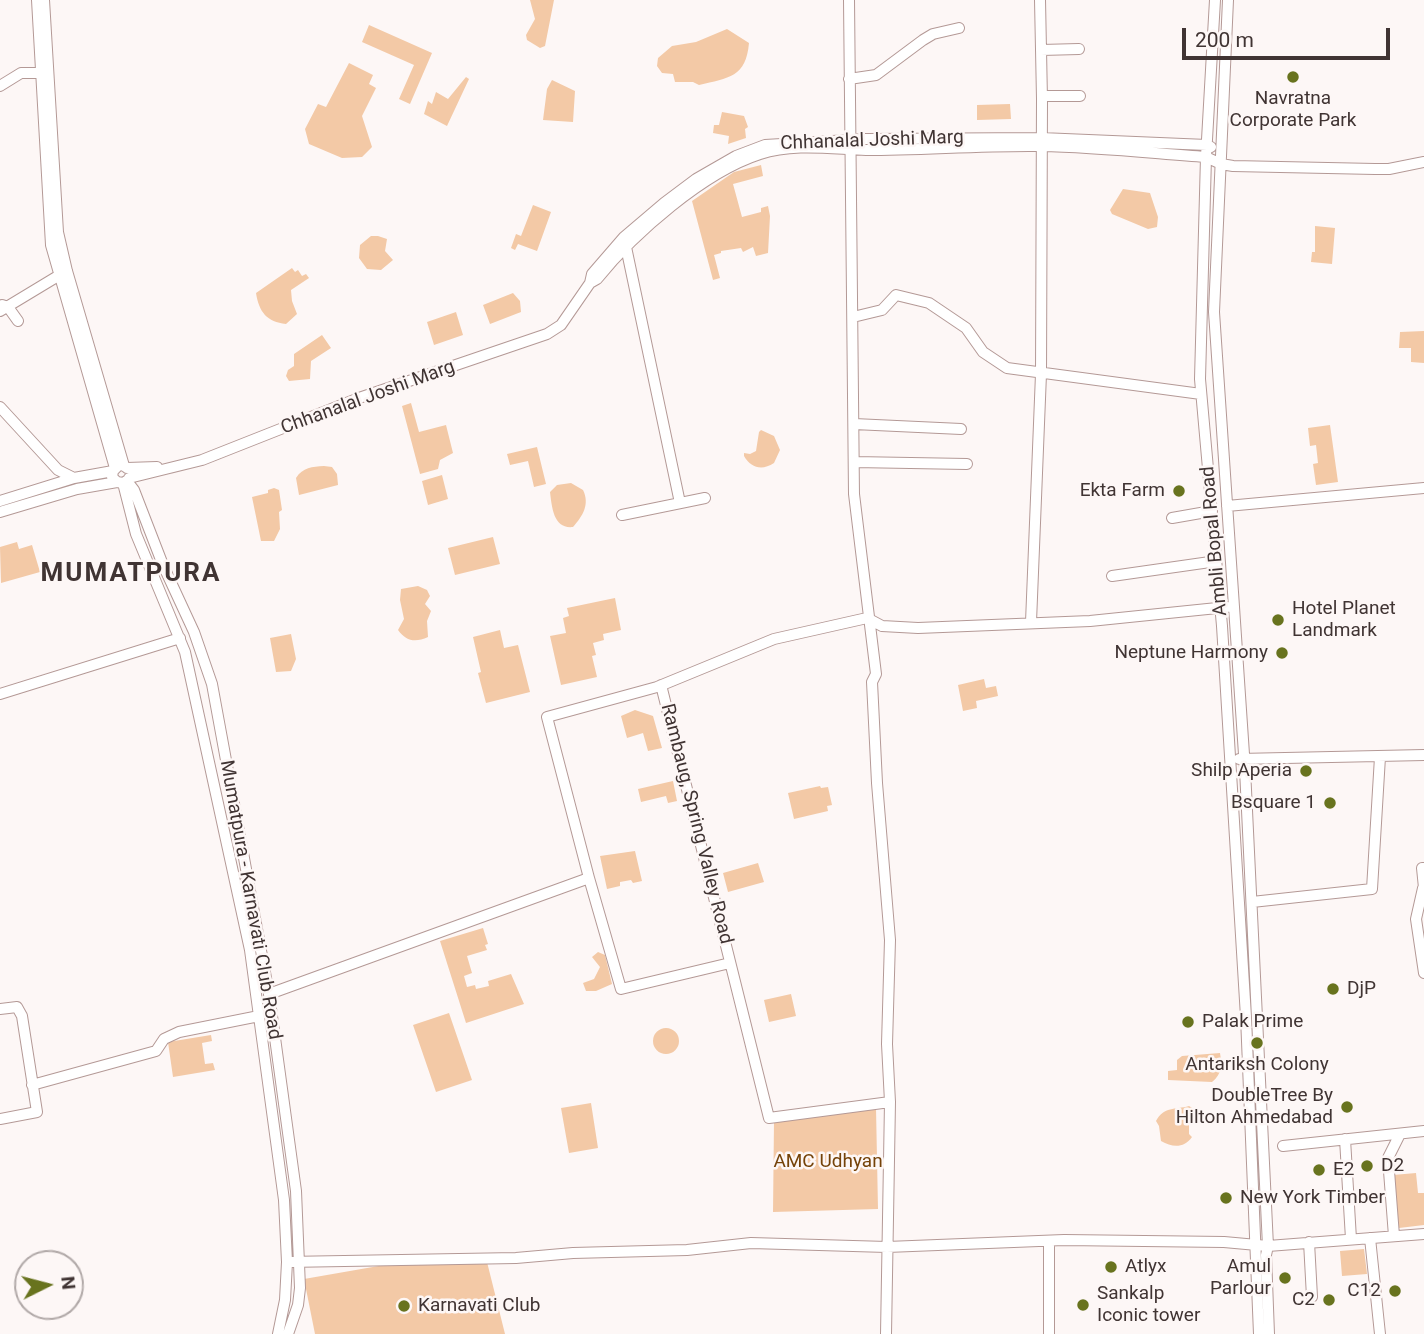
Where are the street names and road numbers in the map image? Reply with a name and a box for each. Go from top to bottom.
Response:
street label: Chhanalal Joshi Marg [780,126,964,156]
street label: Chhanalal Joshi Marg [278,356,458,440]
street label: Ambli Bopal Road [1197,465,1233,617]
street label: Rambaug, Spring Valley Road [655,702,737,946]
street label: Mumatpura - Karnavati Club Road [214,759,286,1041]

